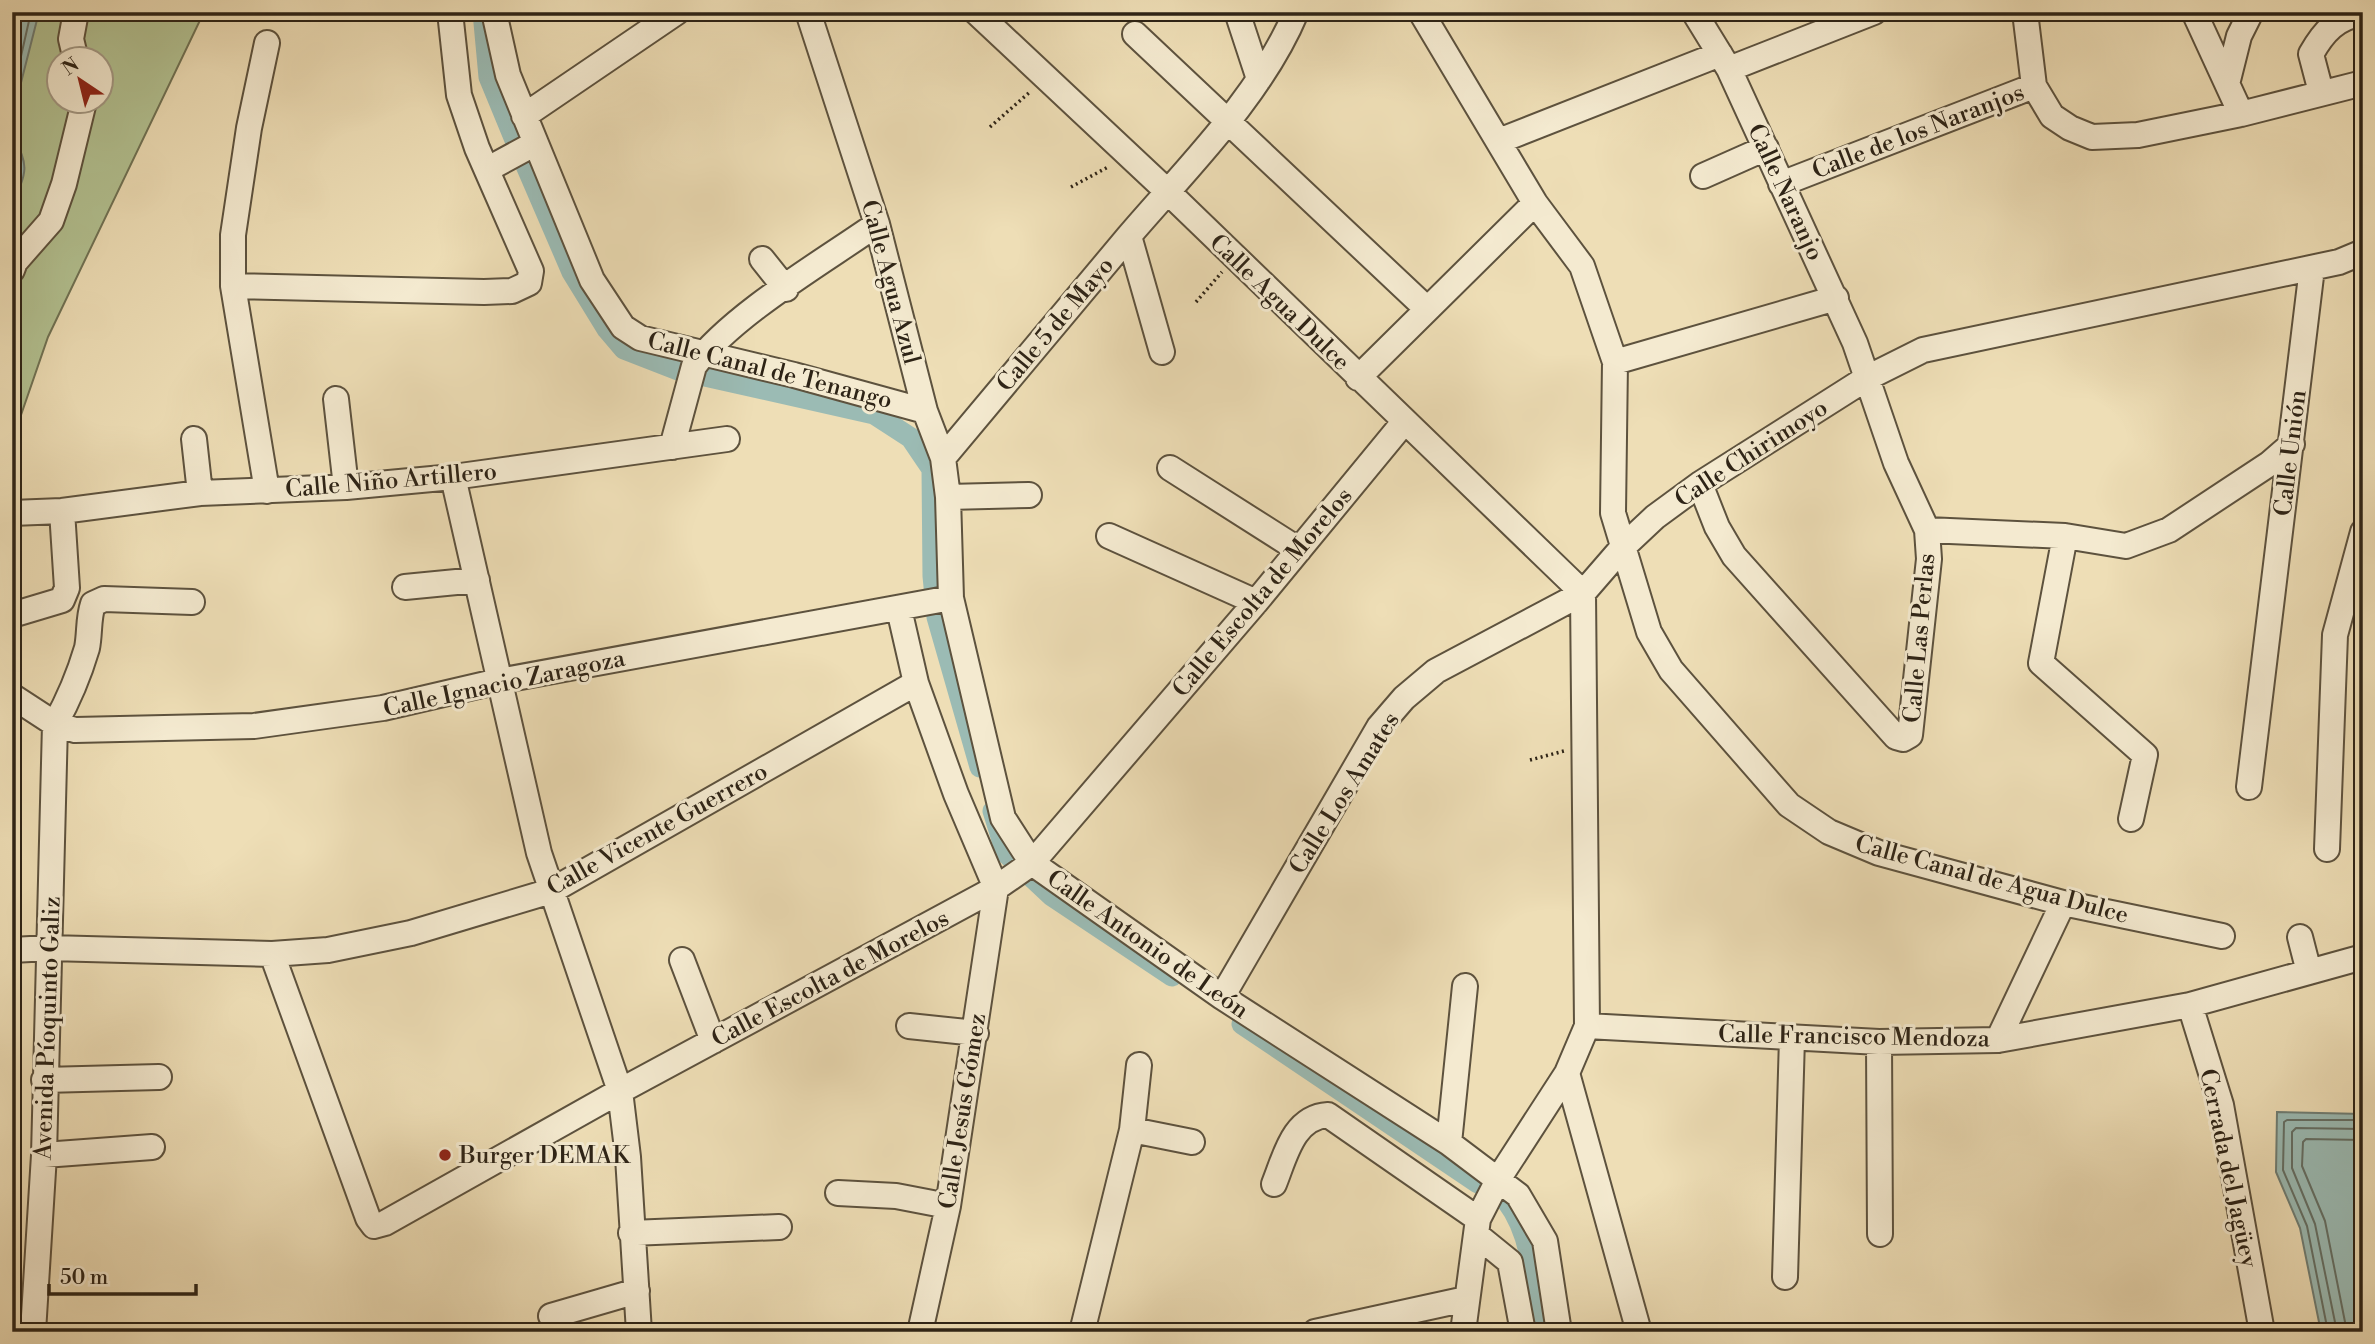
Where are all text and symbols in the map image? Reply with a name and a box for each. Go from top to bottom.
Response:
north arrow [46,46,116,116]
text: N [58,53,84,81]
street label: Calle de los Naranjos [1808,78,2029,186]
street label: Calle Naranjo [1740,119,1830,266]
street label: Calle Agua Azul [854,197,926,368]
street label: Calle Agua Dulce [1203,228,1356,377]
street label: Calle 5 de Mayo [991,251,1121,398]
street label: Calle Canal de Tenango [644,326,895,416]
street label: Calle Unión [2268,388,2314,518]
street label: Calle Chirimoyo [1670,393,1834,514]
street label: Calle Niño Artillero [284,457,498,505]
street label: Calle Escolta de Morelos [1166,482,1359,704]
street label: Calle Las Perlas [1898,552,1942,724]
street label: Calle Ignacio Zaragoza [381,644,629,724]
street label: Calle Los Amates [1283,707,1407,880]
street label: Calle Vicente Guerrero [542,757,773,903]
street label: Calle Canal de Agua Dulce [1852,829,2132,931]
street label: Calle Antonio de León [1041,864,1254,1026]
street label: Avenida Píoquinto Galiz [28,896,68,1161]
street label: Calle Escolta de Morelos [707,904,954,1054]
street label: Calle Jesús Gómez [933,1011,993,1211]
street label: Calle Francisco Mendoza [1718,1020,1991,1054]
street label: Cerrada del Jagüey [2192,1066,2264,1271]
place label: Burger DEMAK [458,1141,631,1171]
marker: Burger DEMAK [437,1147,453,1163]
scale bar [49,1253,196,1297]
text: 50 m [60,1265,108,1291]

